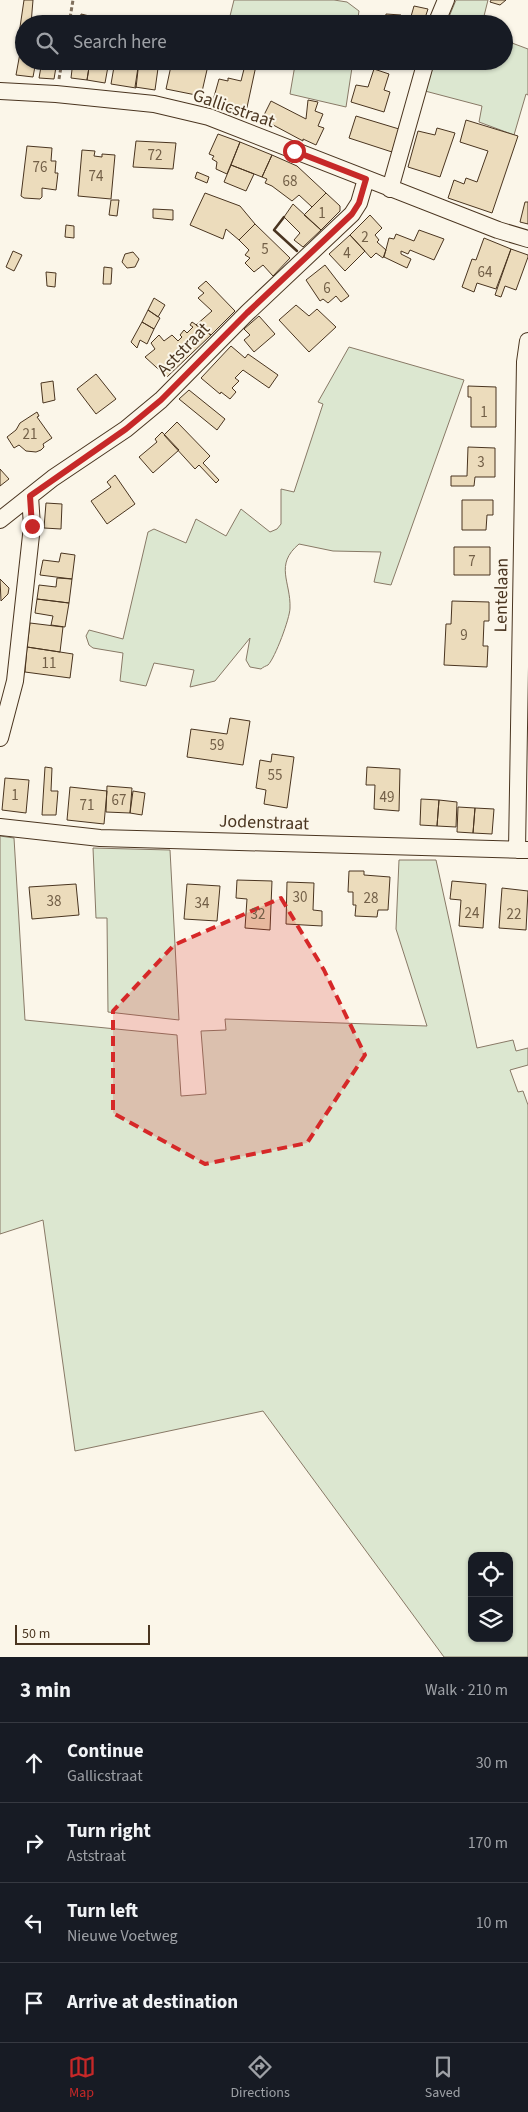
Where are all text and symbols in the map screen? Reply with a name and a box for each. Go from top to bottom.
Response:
search box [15,15,513,70]
icon: search [33,29,61,57]
text: Search here [73,29,167,56]
street label: Gallicstraat [190,83,278,134]
route start [283,140,306,163]
house number: 72 [148,145,162,166]
house number: 76 [33,157,47,178]
house number: 74 [89,166,104,187]
house number: 68 [283,171,297,192]
house number: 1 [318,203,326,224]
house number: 2 [361,227,369,248]
house number: 5 [261,239,269,260]
house number: 4 [343,243,351,264]
house number: 64 [478,262,493,283]
house number: 6 [323,278,331,299]
street label: Aststraat [151,317,215,382]
house number: 1 [480,402,488,423]
house number: 21 [23,424,37,445]
house number: 3 [477,452,485,473]
route end [21,515,44,538]
house number: 7 [468,551,476,572]
street label: Lentelaan [488,557,515,633]
house number: 9 [460,625,468,646]
house number: 11 [42,653,56,674]
house number: 59 [210,735,224,756]
house number: 55 [268,765,282,786]
house number: 1 [11,785,19,806]
house number: 49 [380,787,394,808]
house number: 67 [112,790,126,811]
house number: 71 [80,795,94,816]
street label: Jodenstraat [218,808,310,837]
house number: 30 [293,887,307,908]
house number: 28 [364,888,378,909]
house number: 38 [47,891,61,912]
house number: 34 [195,893,210,914]
house number: 24 [465,903,480,924]
house number: 32 [251,904,265,925]
house number: 22 [507,904,521,925]
map controls [468,1552,513,1642]
button: locate [468,1552,513,1597]
button: layers [468,1597,513,1642]
scale bar [15,1622,150,1645]
text: 50 m [22,1624,50,1644]
text: 3 min [20,1675,71,1705]
text: Walk · 210 m [425,1679,508,1701]
text: Continue [67,1738,144,1765]
icon: ahead [20,1749,48,1777]
text: 30 m [476,1752,508,1774]
text: Gallicstraat [67,1765,143,1787]
text: Turn right [67,1818,151,1845]
icon: right [20,1829,48,1857]
text: 170 m [468,1832,508,1854]
text: Aststraat [67,1845,126,1867]
text: Turn left [67,1898,138,1925]
icon: left [20,1909,48,1937]
text: 10 m [476,1912,508,1934]
text: Nieuwe Voetweg [67,1925,178,1947]
icon: arrive [20,1989,48,2017]
text: Arrive at destination [67,1989,238,2016]
tab: Map [68,2053,96,2103]
tab: Directions [231,2053,290,2103]
tab: Saved [425,2053,460,2103]

